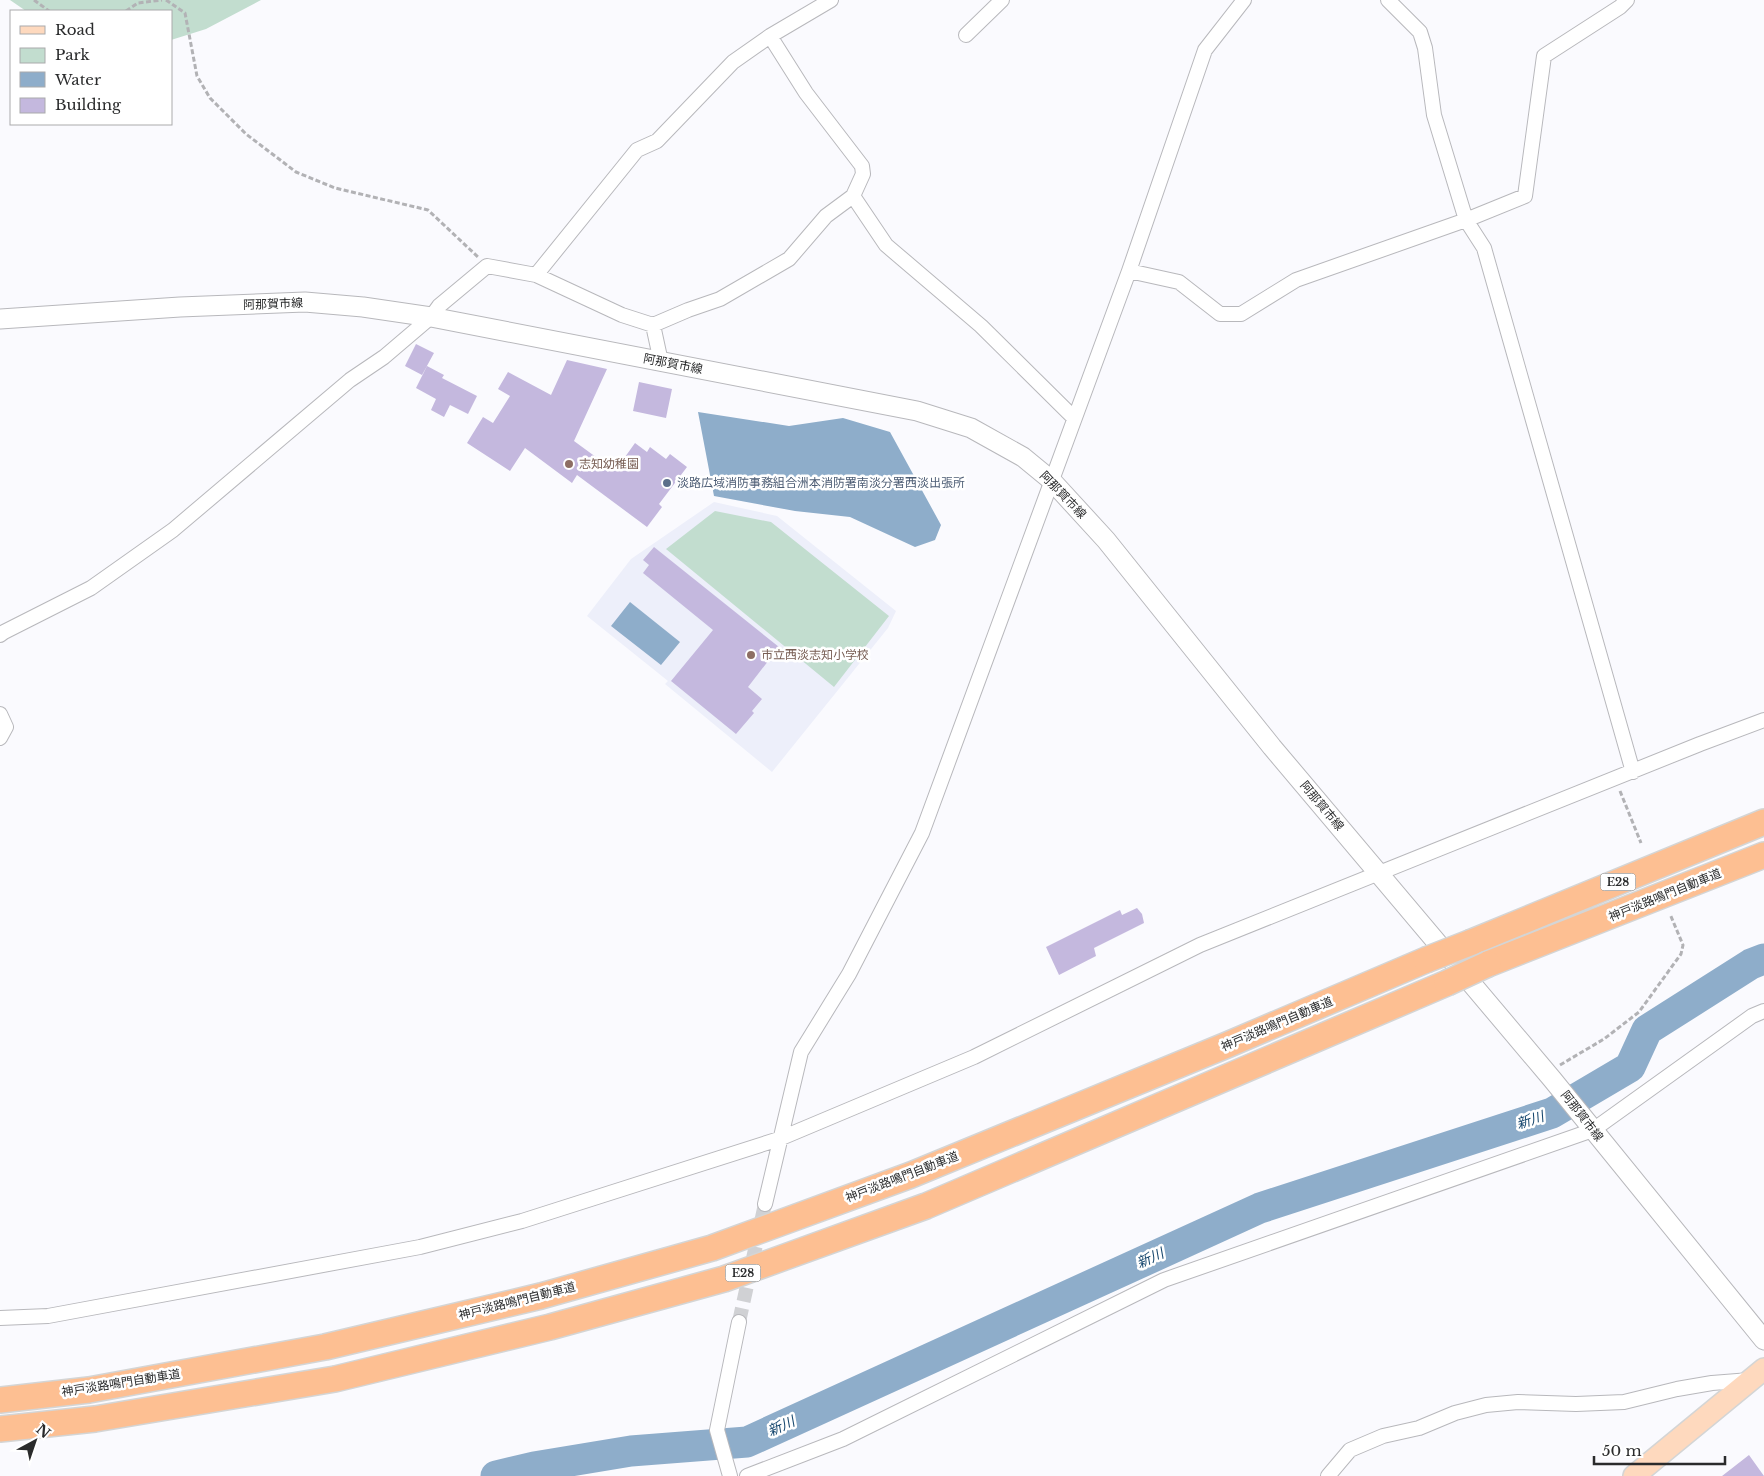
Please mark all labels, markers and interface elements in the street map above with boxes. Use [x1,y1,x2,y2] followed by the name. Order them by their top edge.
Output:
[10,10,172,125] legend
[55,20,95,39] text: Road
[55,45,91,64] text: Park
[54,70,102,89] text: Water
[55,95,122,114] text: Building
[243,295,303,312] street label: 阿那賀市線
[642,350,704,377] street label: 阿那賀市線
[579,456,639,471] place label: 志知幼稚園
[563,458,575,470] marker: 志知幼稚園
[1037,468,1090,521] street label: 阿那賀市線
[677,475,965,490] place label: 淡路広域消防事務組合洲本消防署南淡分署西淡出張所
[661,477,673,489] marker: 淡路広域消防事務組合洲本消防署南淡分署西淡出張所
[761,647,869,662] place label: 市立西淡志知小学校
[745,649,757,661] marker: 市立西淡志知小学校
[1297,778,1347,833] street label: 阿那賀市線
[1606,865,1723,924] street label: 神戸淡路鳴門自動車道
[1600,874,1636,890] road number: E28
[1219,993,1335,1054] street label: 神戸淡路鳴門自動車道
[1558,1087,1607,1144] street label: 阿那賀市線
[1514,1106,1548,1133] water label: 新川
[843,1148,961,1205] street label: 神戸淡路鳴門自動車道
[1134,1243,1168,1272] water label: 新川
[726,1264,760,1282] road number: E28
[457,1279,577,1322] street label: 神戸淡路鳴門自動車道
[60,1366,181,1399] street label: 神戸淡路鳴門自動車道
[765,1411,799,1440] water label: 新川
[10,1416,60,1466] north arrow
[33,1420,54,1442] text: N
[1594,1434,1725,1466] scale bar
[1602,1441,1642,1460] text: 50 m

